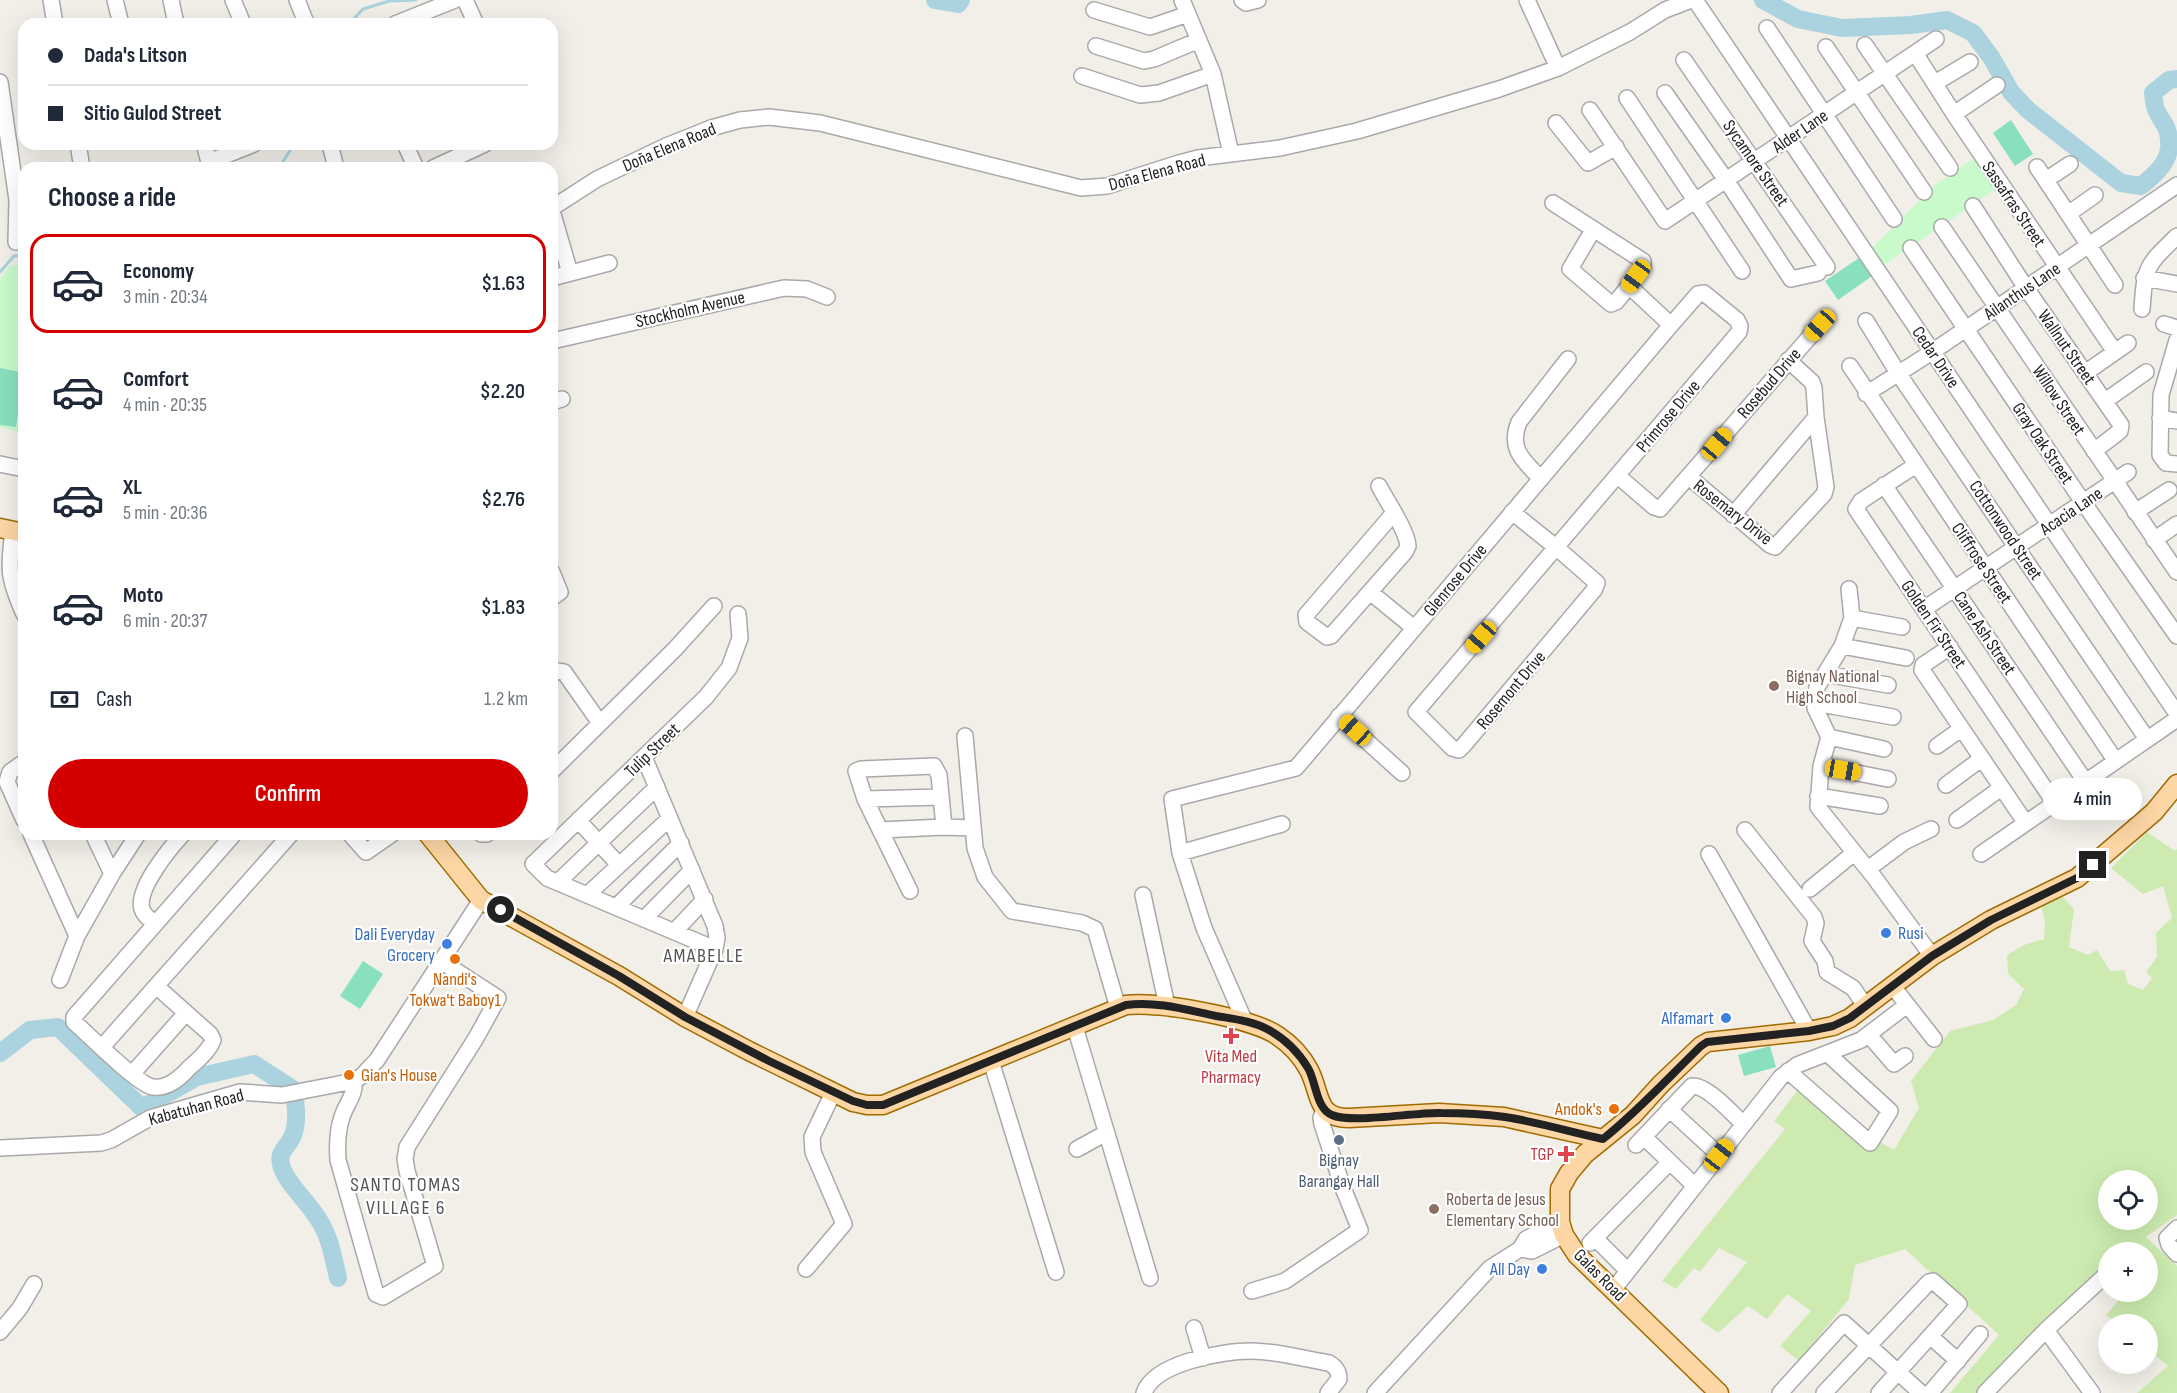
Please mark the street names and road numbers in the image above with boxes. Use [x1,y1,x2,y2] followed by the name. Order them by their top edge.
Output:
[1768,105,1832,158] street label: Alder Lane
[1718,116,1793,211] street label: Sycamore Street
[619,118,719,177] street label: Doña Elena Road
[1106,149,1208,195] street label: Doña Elena Road
[1977,158,2050,251] street label: Sassafras Street
[1979,258,2065,325] street label: Ailanthus Lane
[633,287,747,332] street label: Stockholm Avenue
[2033,306,2100,389] street label: Wallnut Street
[1907,323,1964,392] street label: Cedar Drive
[1733,344,1806,423] street label: Rosebud Drive
[2027,361,2090,440] street label: Willow Street
[1632,376,1705,457] street label: Primrose Drive
[2008,398,2078,488] street label: Gray Oak Street
[1689,475,1776,550] street label: Rosemary Drive
[1965,477,2047,584] street label: Cottonwood Street
[2035,483,2106,540] street label: Acacia Lane
[1947,519,2017,608] street label: Cliffrose Street
[1419,540,1492,621] street label: Glenrose Drive
[1896,576,1971,673] street label: Golden Fir Street
[1949,588,2020,679] street label: Cane Ash Street
[1473,647,1550,734] street label: Rosemont Drive
[620,719,685,782] street label: Tulip Street
[146,1085,246,1130] street label: Kabatuhan Road
[1569,1245,1630,1306] street label: Galas Road

